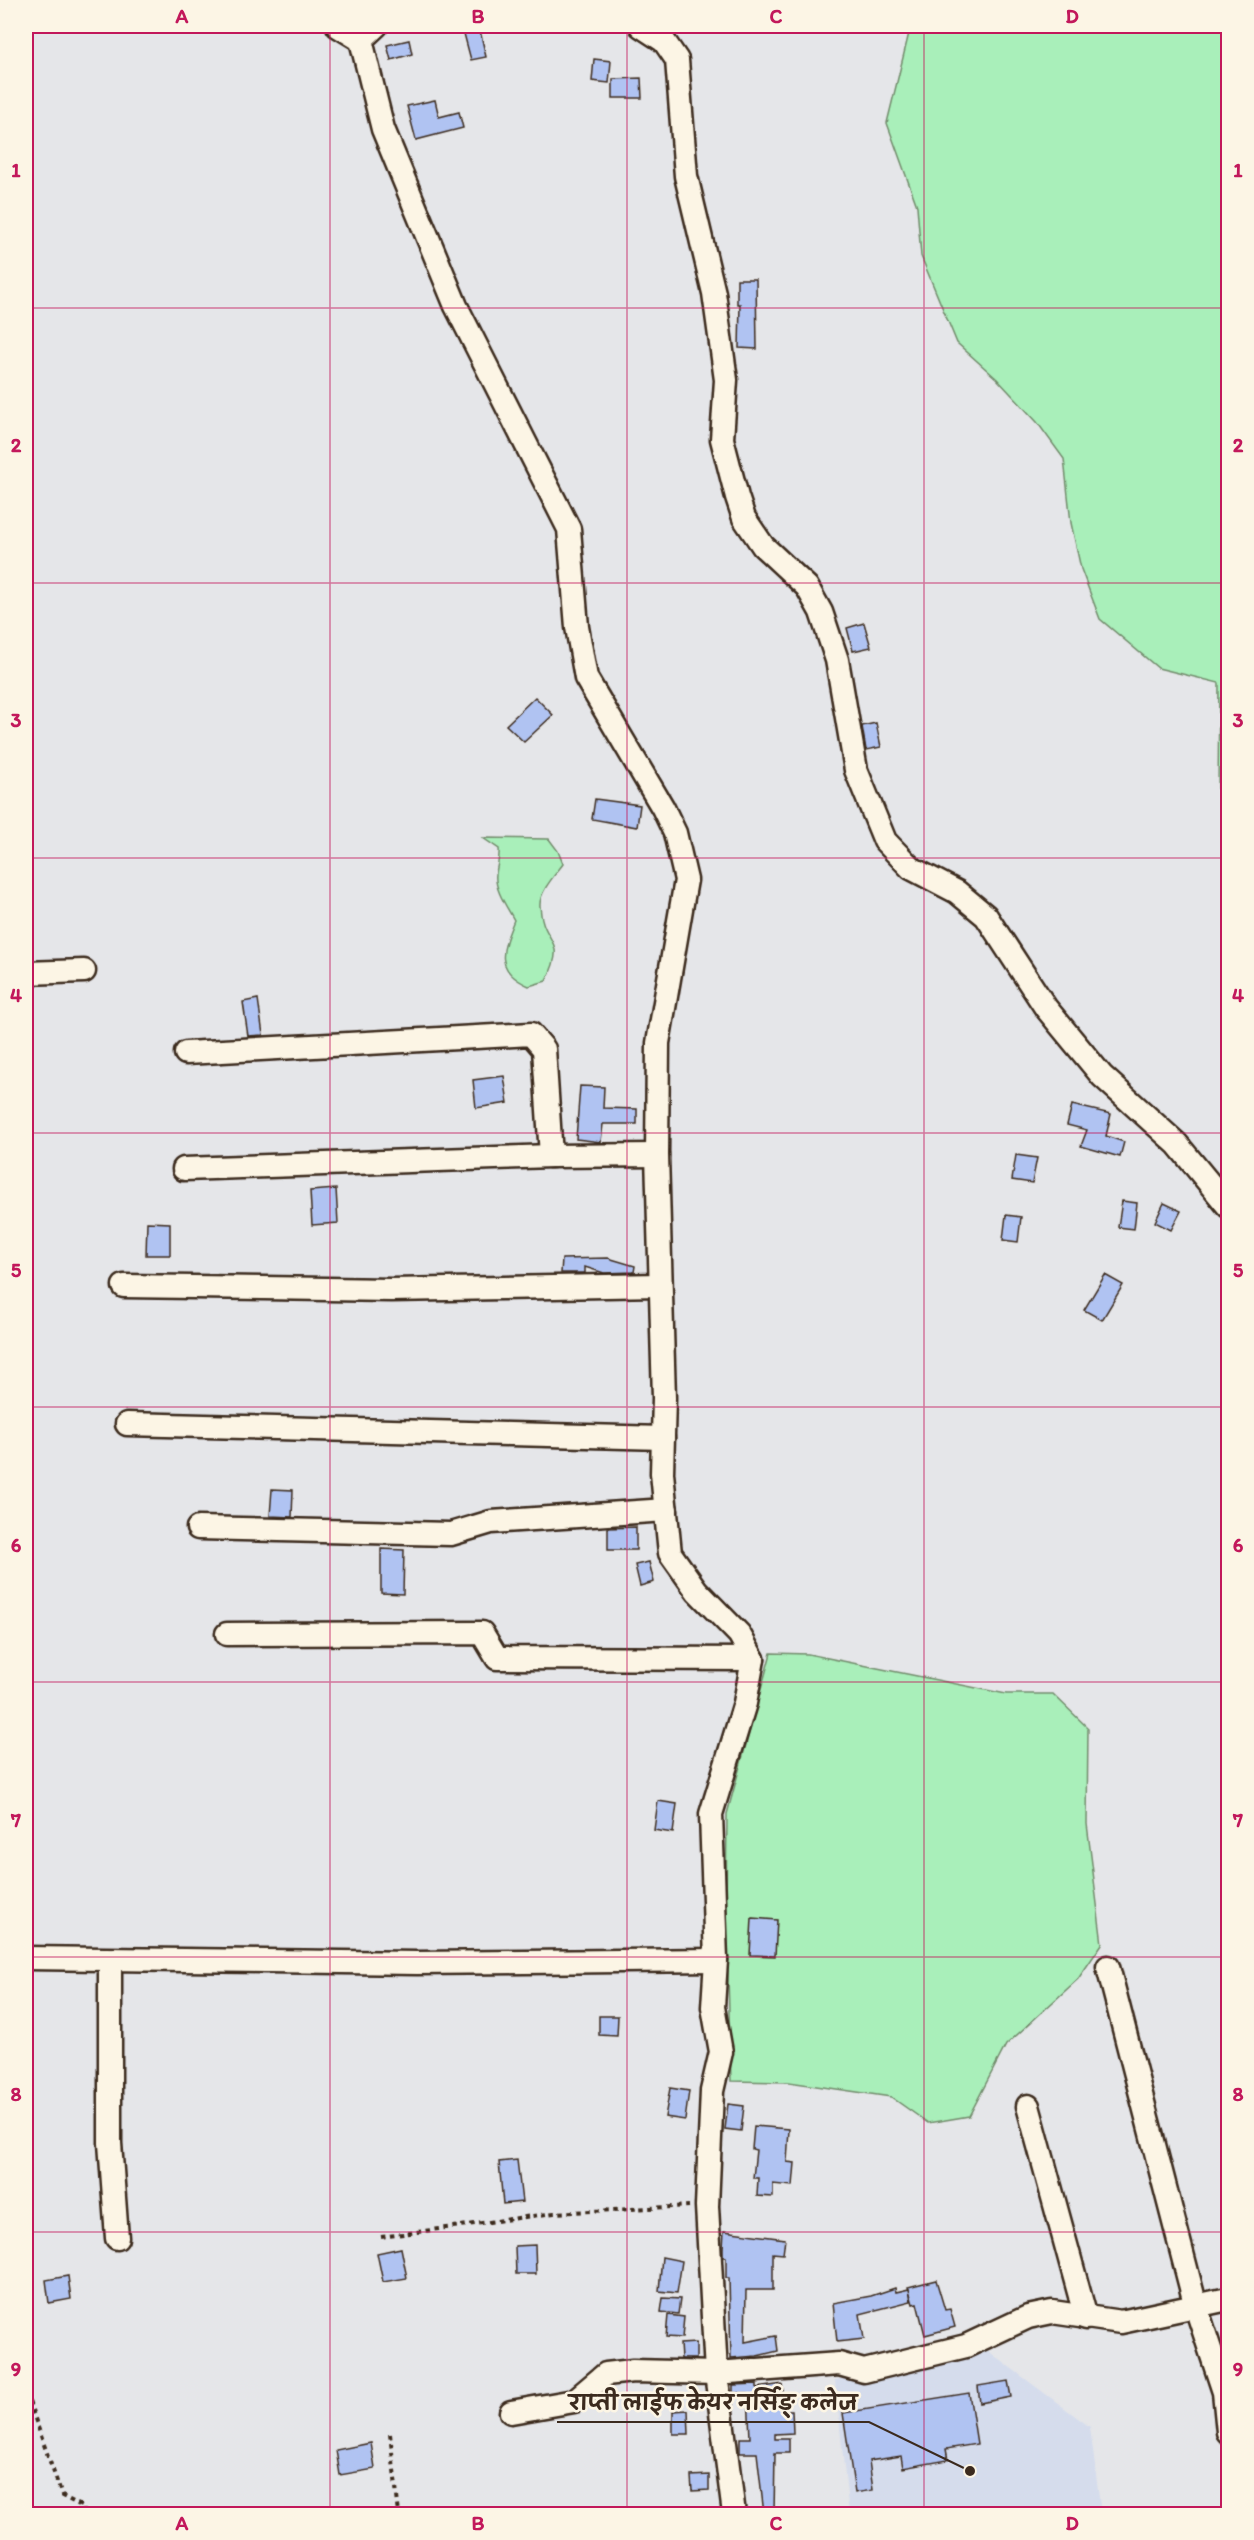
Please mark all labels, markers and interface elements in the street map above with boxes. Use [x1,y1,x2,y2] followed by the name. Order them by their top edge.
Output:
[175,4,189,28] text: A
[472,4,485,28] text: B
[770,4,783,28] text: C
[1065,4,1079,28] text: D
[11,158,21,182] text: 1
[1233,158,1243,182] text: 1
[11,433,22,457] text: 2
[1233,433,1244,457] text: 2
[11,708,22,732] text: 3
[1233,708,1244,732] text: 3
[10,983,22,1007] text: 4
[1232,983,1244,1007] text: 4
[11,1258,22,1282] text: 5
[1233,1258,1244,1282] text: 5
[11,1533,22,1557] text: 6
[1233,1533,1244,1557] text: 6
[10,1808,21,1832] text: 7
[1232,1808,1243,1832] text: 7
[11,2082,22,2106] text: 8
[1233,2082,1244,2106] text: 8
[11,2357,21,2381] text: 9
[1233,2357,1243,2381] text: 9
[557,2383,869,2422] callout: राप्ती लाईफ केयर नर्सिङ् कलेज
[567,2385,859,2419] text: राप्ती लाईफ केयर नर्सिङ् कलेज
[175,2511,189,2535] text: A
[472,2511,485,2535] text: B
[770,2511,783,2535] text: C
[1065,2511,1079,2535] text: D

